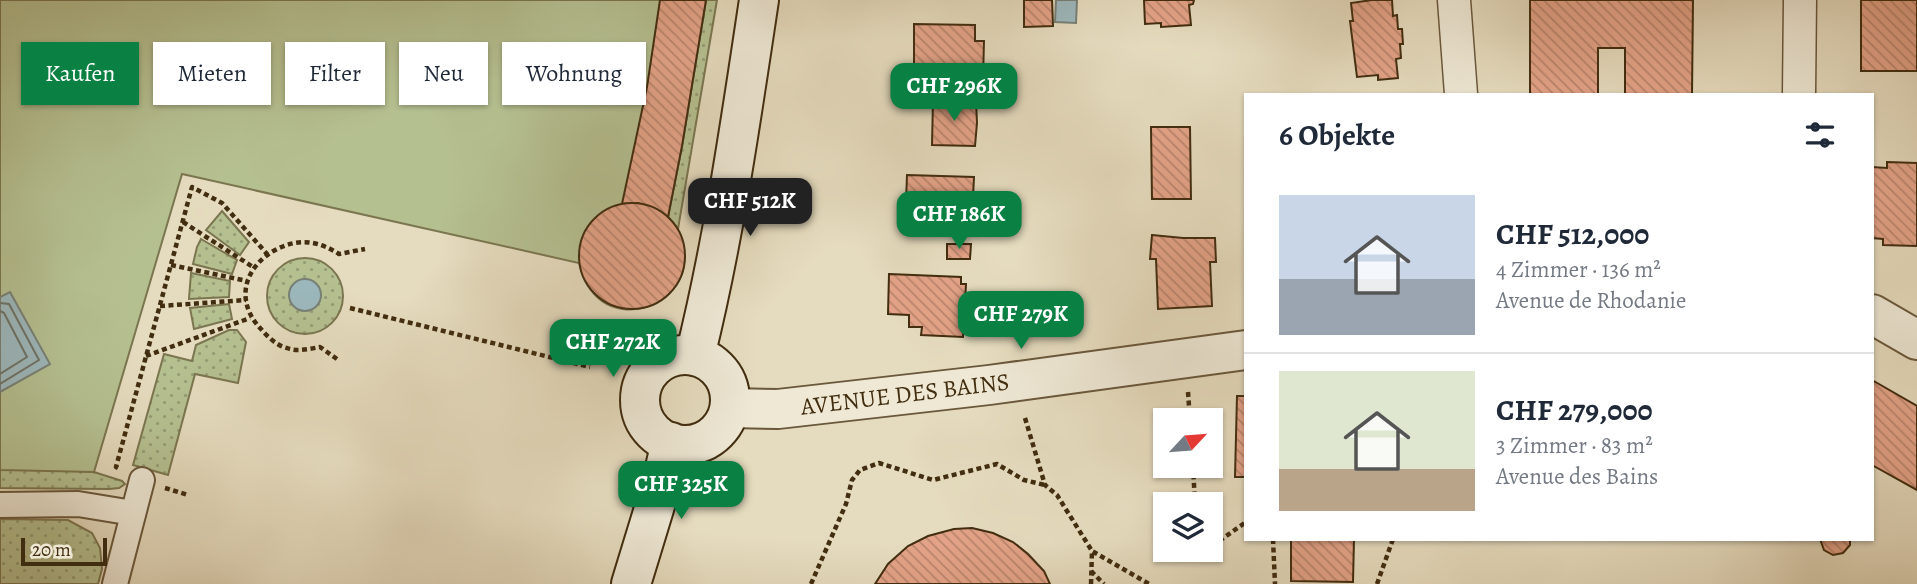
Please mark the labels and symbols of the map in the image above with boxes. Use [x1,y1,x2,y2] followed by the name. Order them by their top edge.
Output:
[882,64,1026,123] pin: CHF 296K
[678,178,822,238] pin: CHF 512K
[887,191,1031,251] pin: CHF 186K
[949,292,1093,351] pin: CHF 279K
[541,320,685,379] pin: CHF 272K
[798,365,1011,423] street label: AVENUE DES BAINS
[1153,408,1223,478] north arrow
[609,462,753,521] pin: CHF 325K
[21,535,107,567] scale bar

